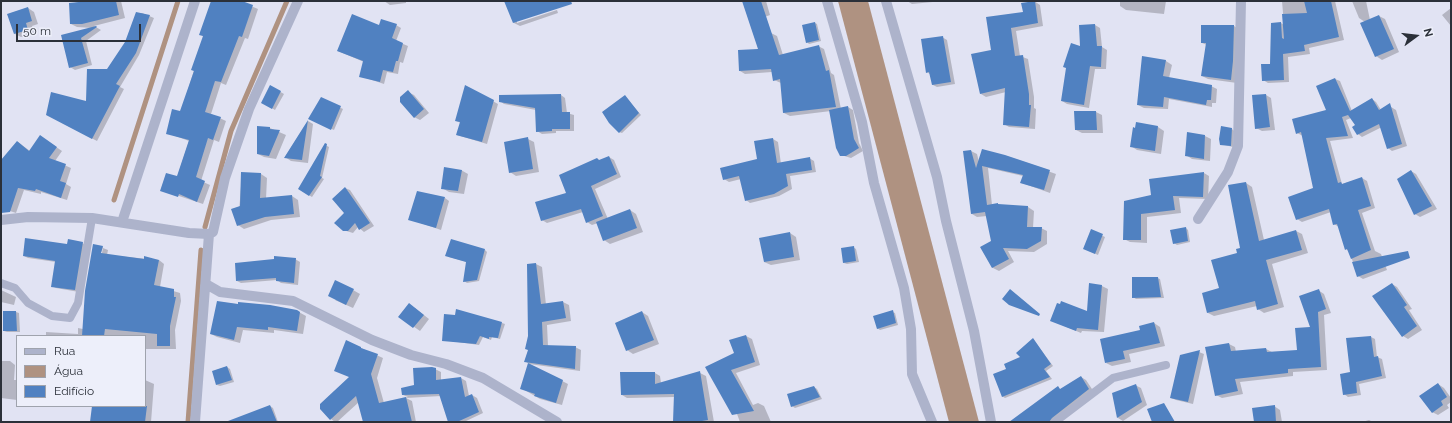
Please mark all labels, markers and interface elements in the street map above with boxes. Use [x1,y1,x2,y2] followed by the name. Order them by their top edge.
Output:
[18,16,143,42] scale bar
[1396,16,1436,56] north arrow
[23,24,51,38] text: 50 m
[1421,27,1435,39] text: N
[16,335,146,407] legend
[54,344,75,358] text: Rua
[54,364,83,378] text: Água
[54,384,94,398] text: Edifício

